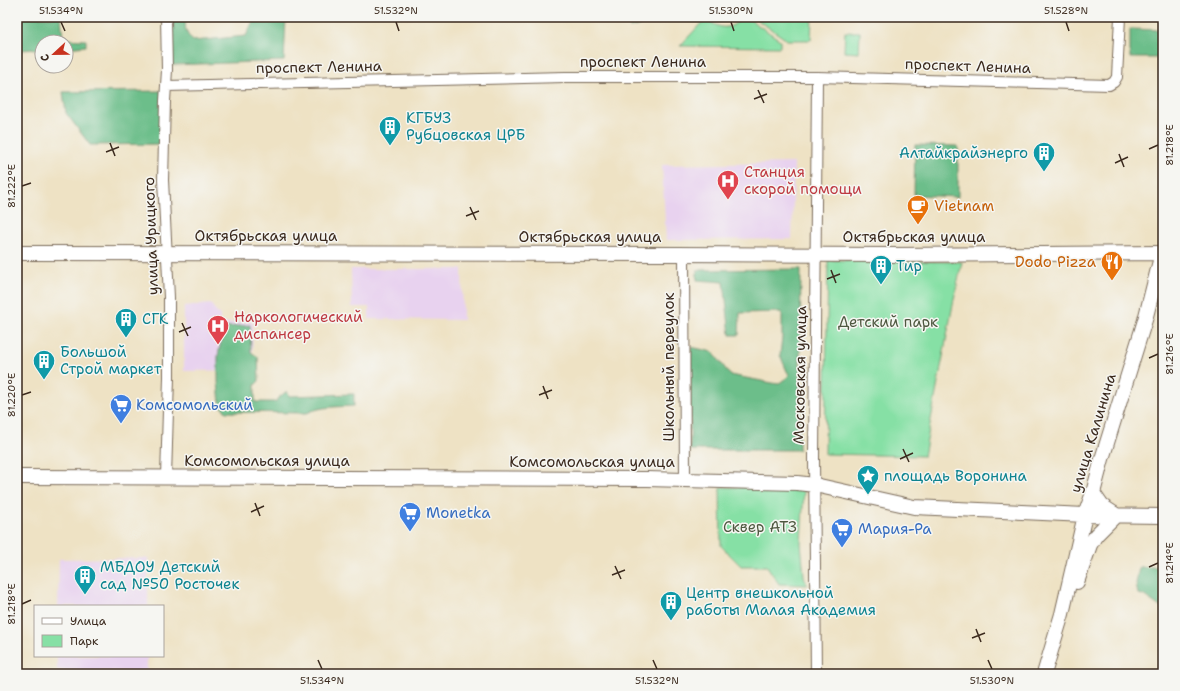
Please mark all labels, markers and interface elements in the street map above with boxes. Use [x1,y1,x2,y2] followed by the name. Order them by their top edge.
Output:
[39,4,83,17] text: 51.534°N
[374,4,418,17] text: 51.532°N
[709,4,753,17] text: 51.530°N
[1044,4,1088,17] text: 51.528°N
[34,34,74,74] north arrow
[37,51,53,64] text: С
[580,52,707,72] street label: проспект Ленина
[905,54,1032,78] street label: проспект Ленина
[256,56,383,78] street label: проспект Ленина
[406,108,525,145] place label: КГБУЗ Рубцовская ЦРБ
[377,114,403,147] building icon: КГБУЗ Рубцовская ЦРБ
[1163,124,1176,166] text: 81.218°E
[1031,140,1057,173] building icon: Алтайкрайэнерго
[899,143,1028,163] place label: Алтайкрайэнерго
[744,162,862,199] place label: Станция скорой помощи
[5,164,18,208] text: 81.222°E
[715,168,741,201] hospital icon: Станция скорой помощи
[139,176,163,296] street label: улица Урицкого
[905,193,931,226] cafe icon: Vietnam
[934,196,994,216] place label: Vietnam
[195,226,338,246] street label: Октябрьская улица
[519,227,662,247] street label: Октябрьская улица
[843,227,986,247] street label: Октябрьская улица
[1099,249,1125,282] restaurant icon: Dodo Pizza
[1015,252,1097,272] place label: Dodo Pizza
[868,253,894,286] building icon: Тир
[896,256,922,276] place label: Тир
[659,292,679,442] street label: Школьный переулок
[789,305,811,444] street label: Московская улица
[113,306,139,339] building icon: СГК
[234,307,363,344] place label: Наркологический диспансер
[142,309,169,329] place label: СГК
[838,312,938,332] park label: Детский парк
[205,313,231,346] hospital icon: Наркологический диспансер
[1163,333,1176,375] text: 81.216°E
[60,342,162,379] place label: Большой Строй маркет
[31,348,57,381] building icon: Большой Строй маркет
[1065,370,1121,495] street label: улица Калинина
[5,373,18,417] text: 81.220°E
[108,392,134,425] supermarket icon: Комсомольский
[136,395,253,415] place label: Комсомольский
[184,451,350,471] street label: Комсомольская улица
[509,452,675,472] street label: Комсомольская улица
[855,463,881,496] place icon: площадь Воронина
[884,466,1028,486] place label: площадь Воронина
[397,500,423,533] supermarket icon: Monetka
[426,503,491,523] place label: Monetka
[829,516,855,549] supermarket icon: Мария-Ра
[723,517,797,537] park label: Сквер АТЗ
[858,519,932,539] place label: Мария-Ра
[1163,542,1176,584] text: 81.214°E
[100,557,240,594] place label: МБДОУ Детский сад №50 Росточек
[72,563,98,596] building icon: МБДОУ Детский сад №50 Росточек
[5,583,18,625] text: 81.218°E
[686,583,876,620] place label: Центр внешкольной работы Малая Академия
[658,589,684,622] building icon: Центр внешкольной работы Малая Академия
[34,605,164,657] legend
[70,613,107,629] text: Улица
[70,633,99,649] text: Парк
[300,674,344,687] text: 51.534°N
[635,674,679,687] text: 51.532°N
[970,674,1014,687] text: 51.530°N

